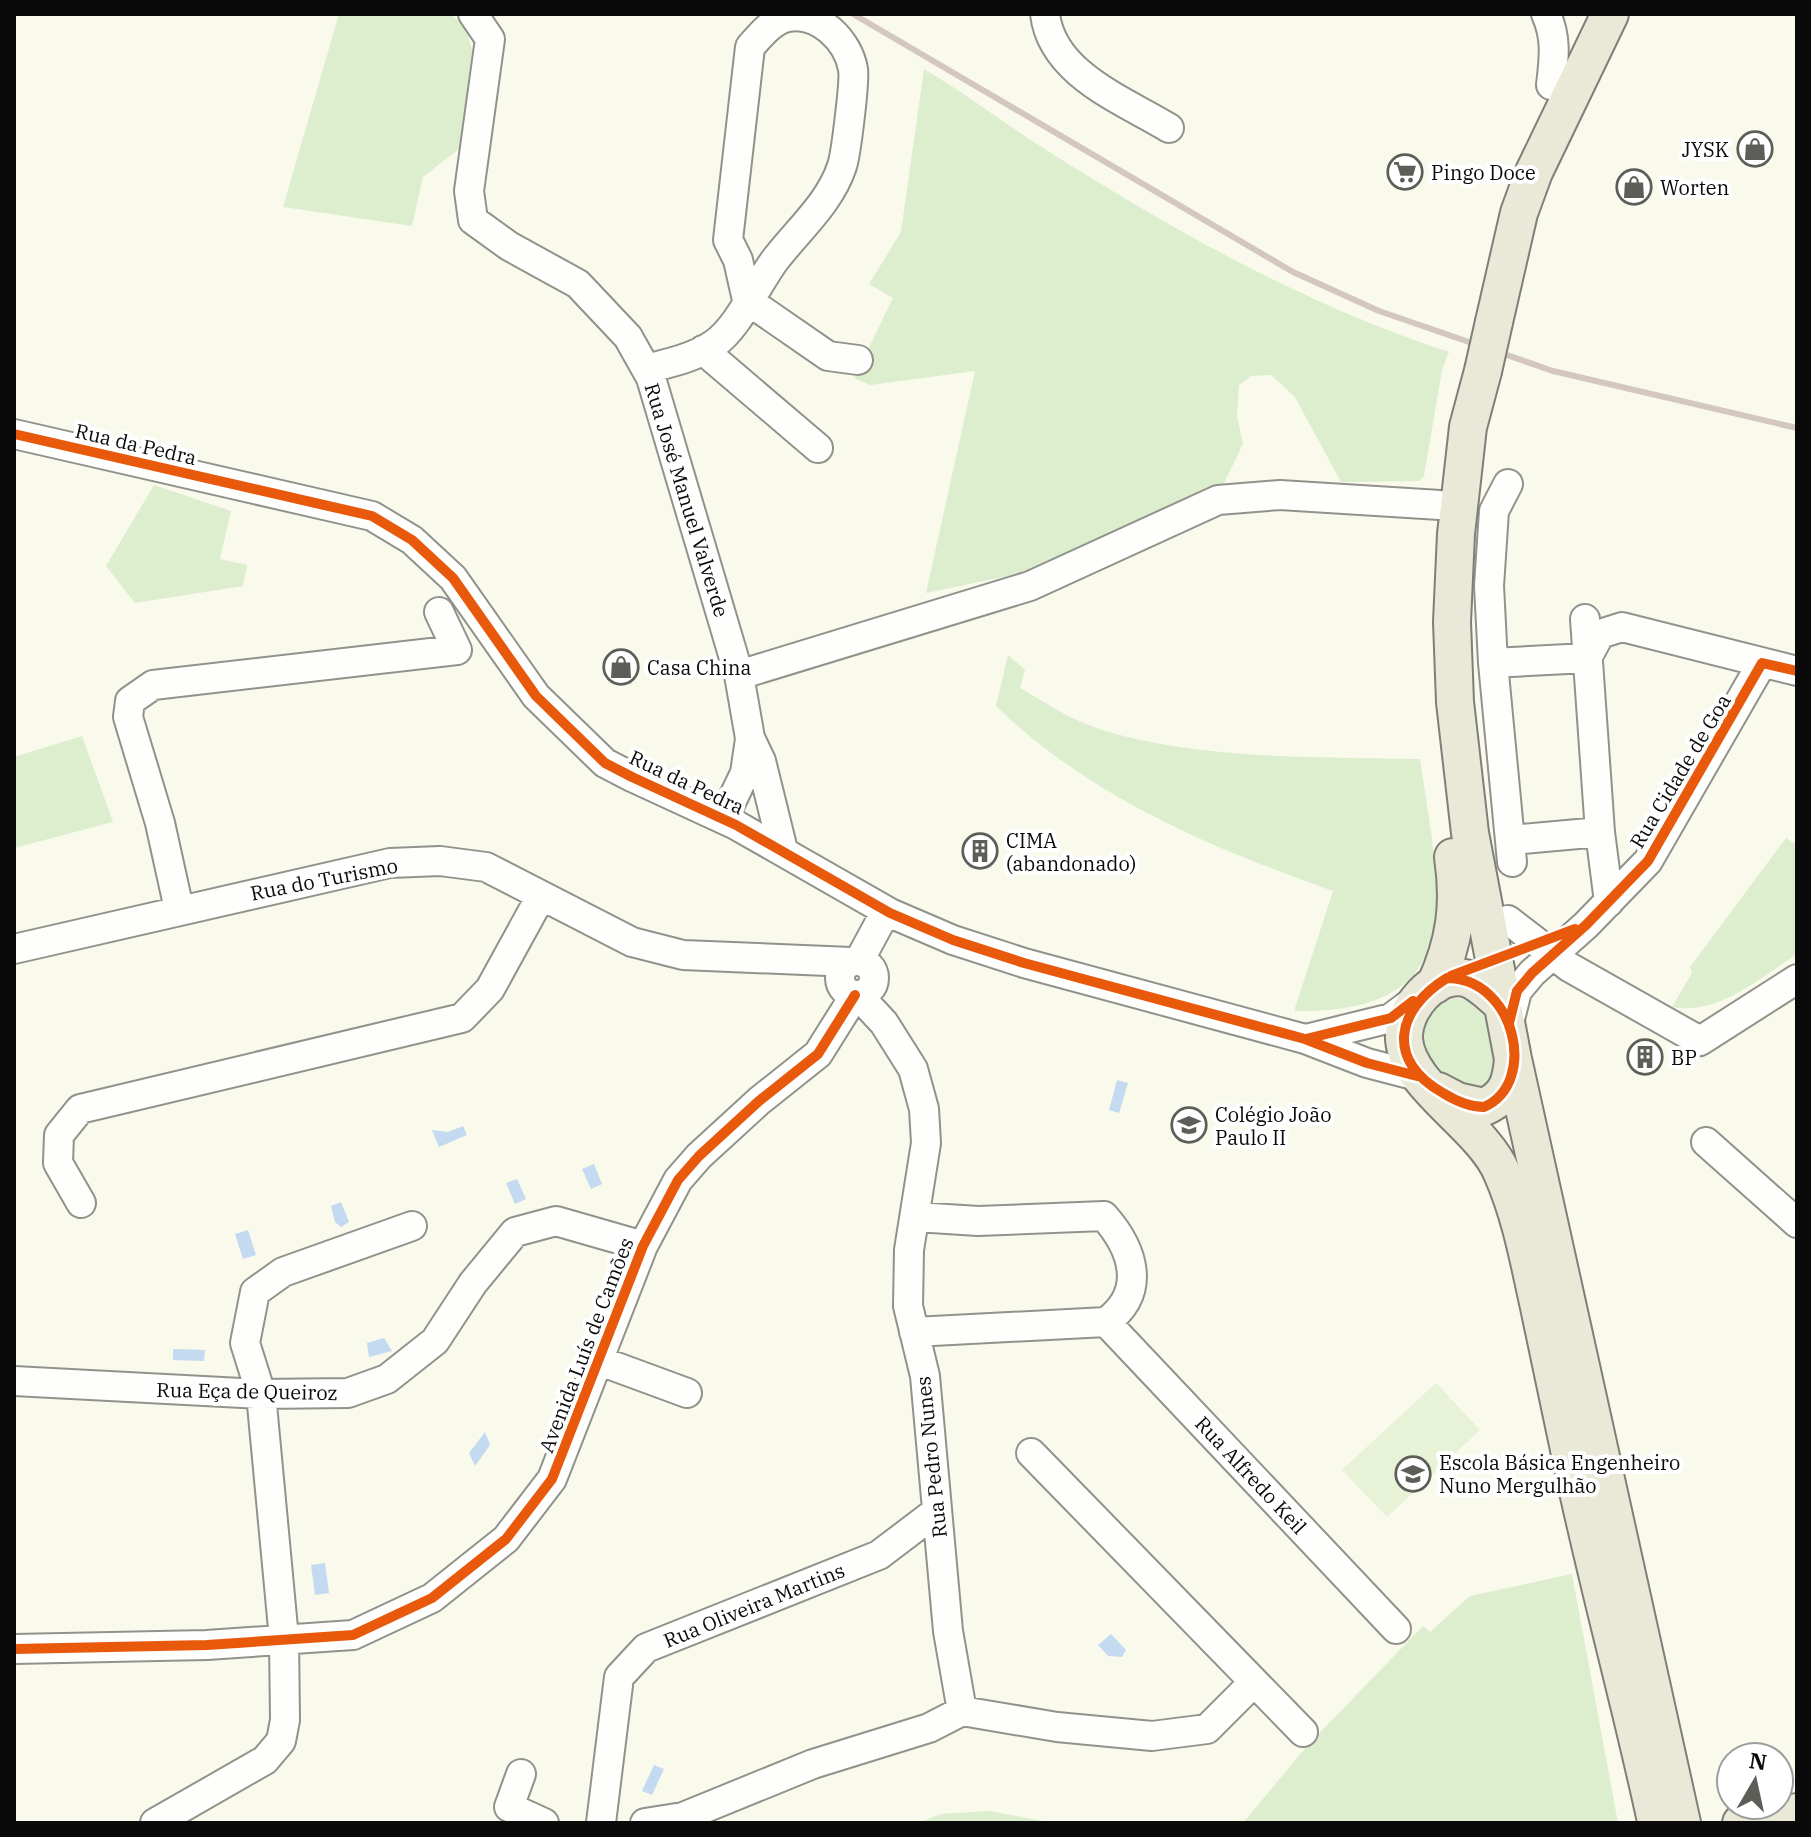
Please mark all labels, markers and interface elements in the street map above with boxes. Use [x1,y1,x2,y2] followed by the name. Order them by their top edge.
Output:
[1736,130,1774,168] shop icon: JYSK
[1682,136,1729,163] place label: JYSK
[1386,153,1424,191] supermarket icon: Pingo Doce
[1431,159,1536,186] place label: Pingo Doce
[1615,168,1653,206] shop icon: Worten
[1660,174,1730,201] place label: Worten
[639,380,735,620] street label: Rua José Manuel Valverde
[73,417,200,471] street label: Rua da Pedra
[602,648,640,686] shop icon: Casa China
[647,654,752,681] place label: Casa China
[1623,689,1737,853] street label: Rua Cidade de Goa
[625,744,749,820] street label: Rua da Pedra
[1006,827,1136,877] place label: CIMA (abandonado)
[961,832,999,870] building icon: CIMA (abandonado)
[248,851,400,907] street label: Rua do Turismo
[1626,1038,1664,1076] building icon: BP
[1671,1044,1697,1071] place label: BP
[1215,1101,1332,1151] place label: Colégio João Paulo II
[1170,1106,1208,1144] school or university icon: Colégio João Paulo II
[533,1234,639,1456] street label: Avenida Luís de Camões
[909,1375,953,1539] street label: Rua Pedro Nunes
[156,1376,338,1406] street label: Rua Eça de Queiroz
[1189,1410,1313,1540] street label: Rua Alfredo Keil
[1439,1449,1680,1499] place label: Escola Básica Engenheiro Nuno Mergulhão
[1394,1455,1432,1493] school or university icon: Escola Básica Engenheiro Nuno Mergulhão
[659,1556,849,1654] street label: Rua Oliveira Martins
[1715,1741,1795,1821] north arrow
[1747,1745,1769,1776] text: N

